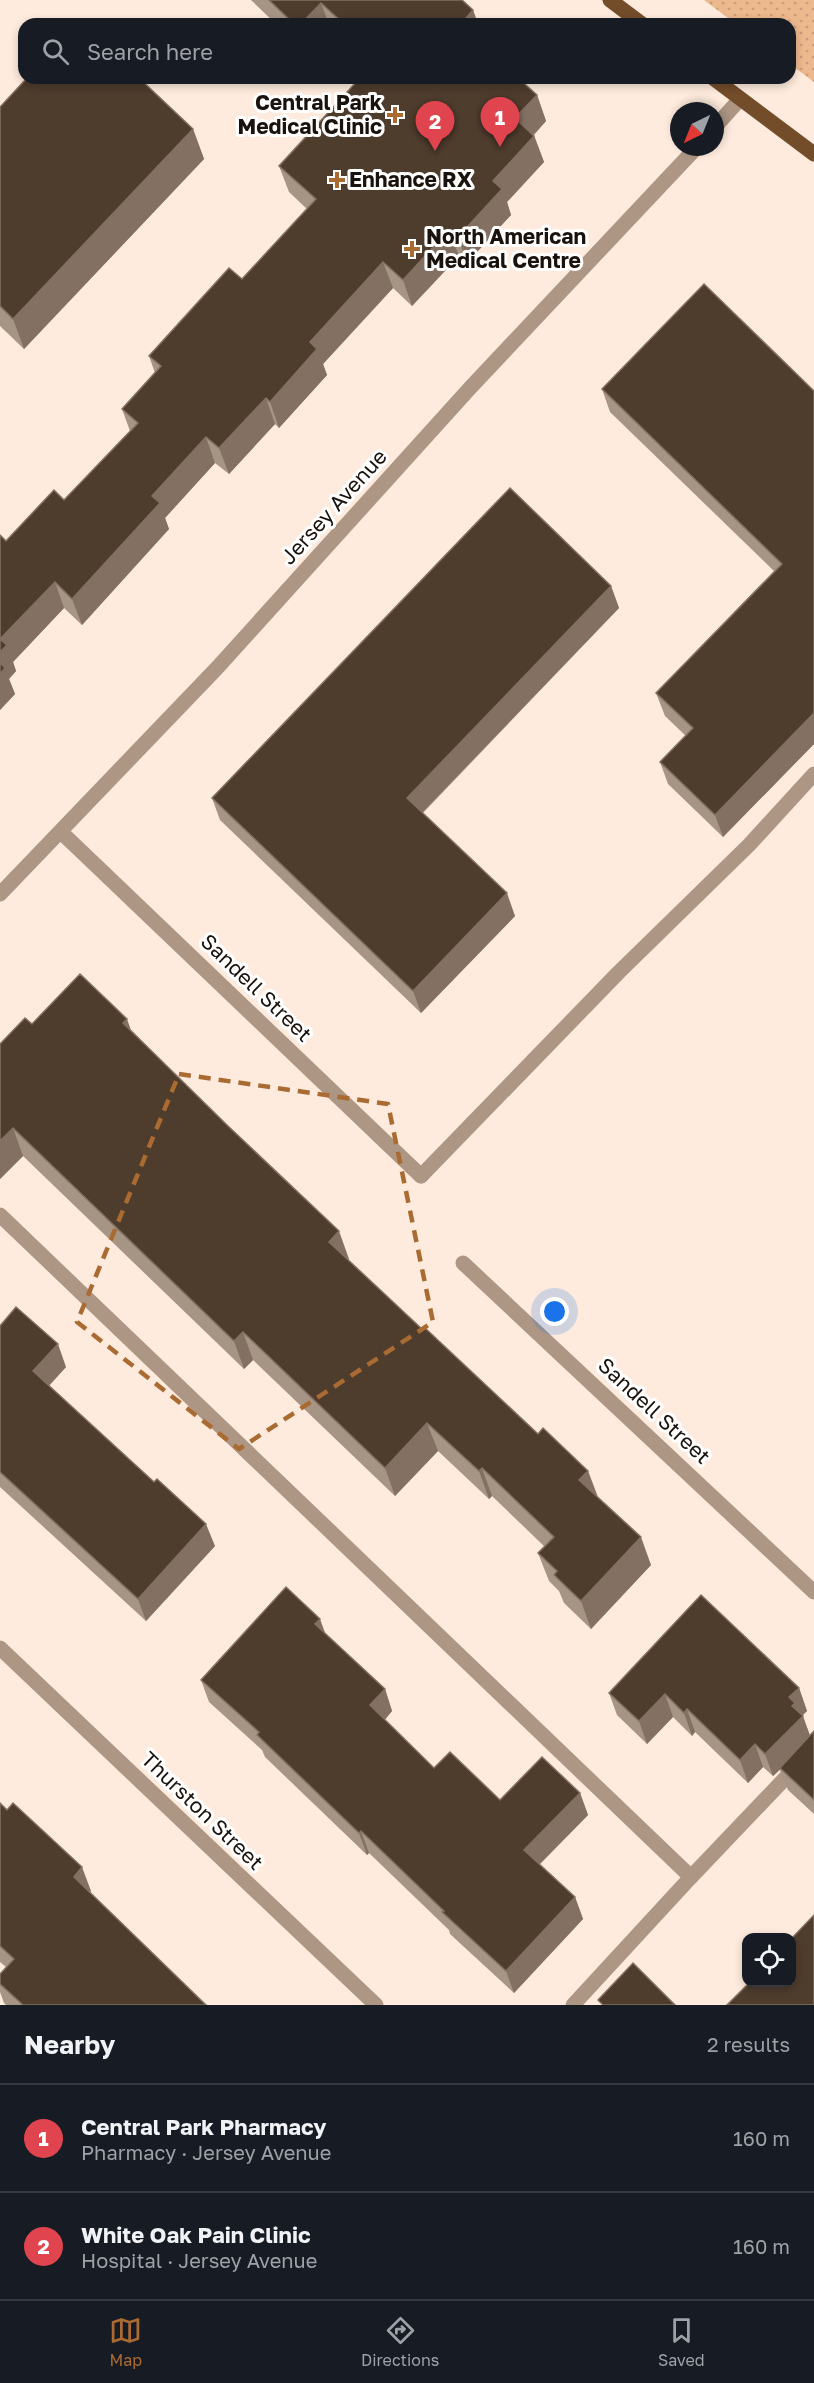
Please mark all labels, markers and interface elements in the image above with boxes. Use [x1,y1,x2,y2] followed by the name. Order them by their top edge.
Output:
[18,18,796,84] search box
[39,35,72,68] icon: search
[87,38,213,65] text: Search here
[237,89,382,139] place label: Central Park Medical Clinic
[480,98,520,147] pin: 1
[416,102,454,151] pin: 2
[670,102,724,156] north arrow
[386,106,404,124] marker: Central Park Medical Clinic
[349,166,472,192] place label: Enhance RX
[330,173,344,187] marker: Enhance RX
[426,223,586,273] place label: North American Medical Centre
[403,240,421,258] marker: North American Medical Centre
[275,443,392,569] street label: Jersey Avenue
[196,928,318,1047] street label: Sandell Street
[540,1297,569,1326] your location
[593,1352,716,1469] street label: Sandell Street
[136,1746,269,1875] street label: Thurston Street
[742,1933,796,1987] map controls
[742,1933,796,1987] button: locate
[24,2029,115,2060] text: Nearby
[707,2032,790,2056] text: 2 results
[81,2113,327,2140] text: Central Park Pharmacy
[38,2126,49,2150] text: 1
[733,2126,790,2150] text: 160 m
[81,2140,331,2164] text: Pharmacy · Jersey Avenue
[81,2221,311,2248] text: White Oak Pain Clinic
[37,2234,50,2258] text: 2
[733,2234,790,2258] text: 160 m
[81,2248,317,2272] text: Hospital · Jersey Avenue
[109,2314,142,2370] tab: Map
[361,2314,439,2370] tab: Directions
[658,2314,705,2370] tab: Saved

